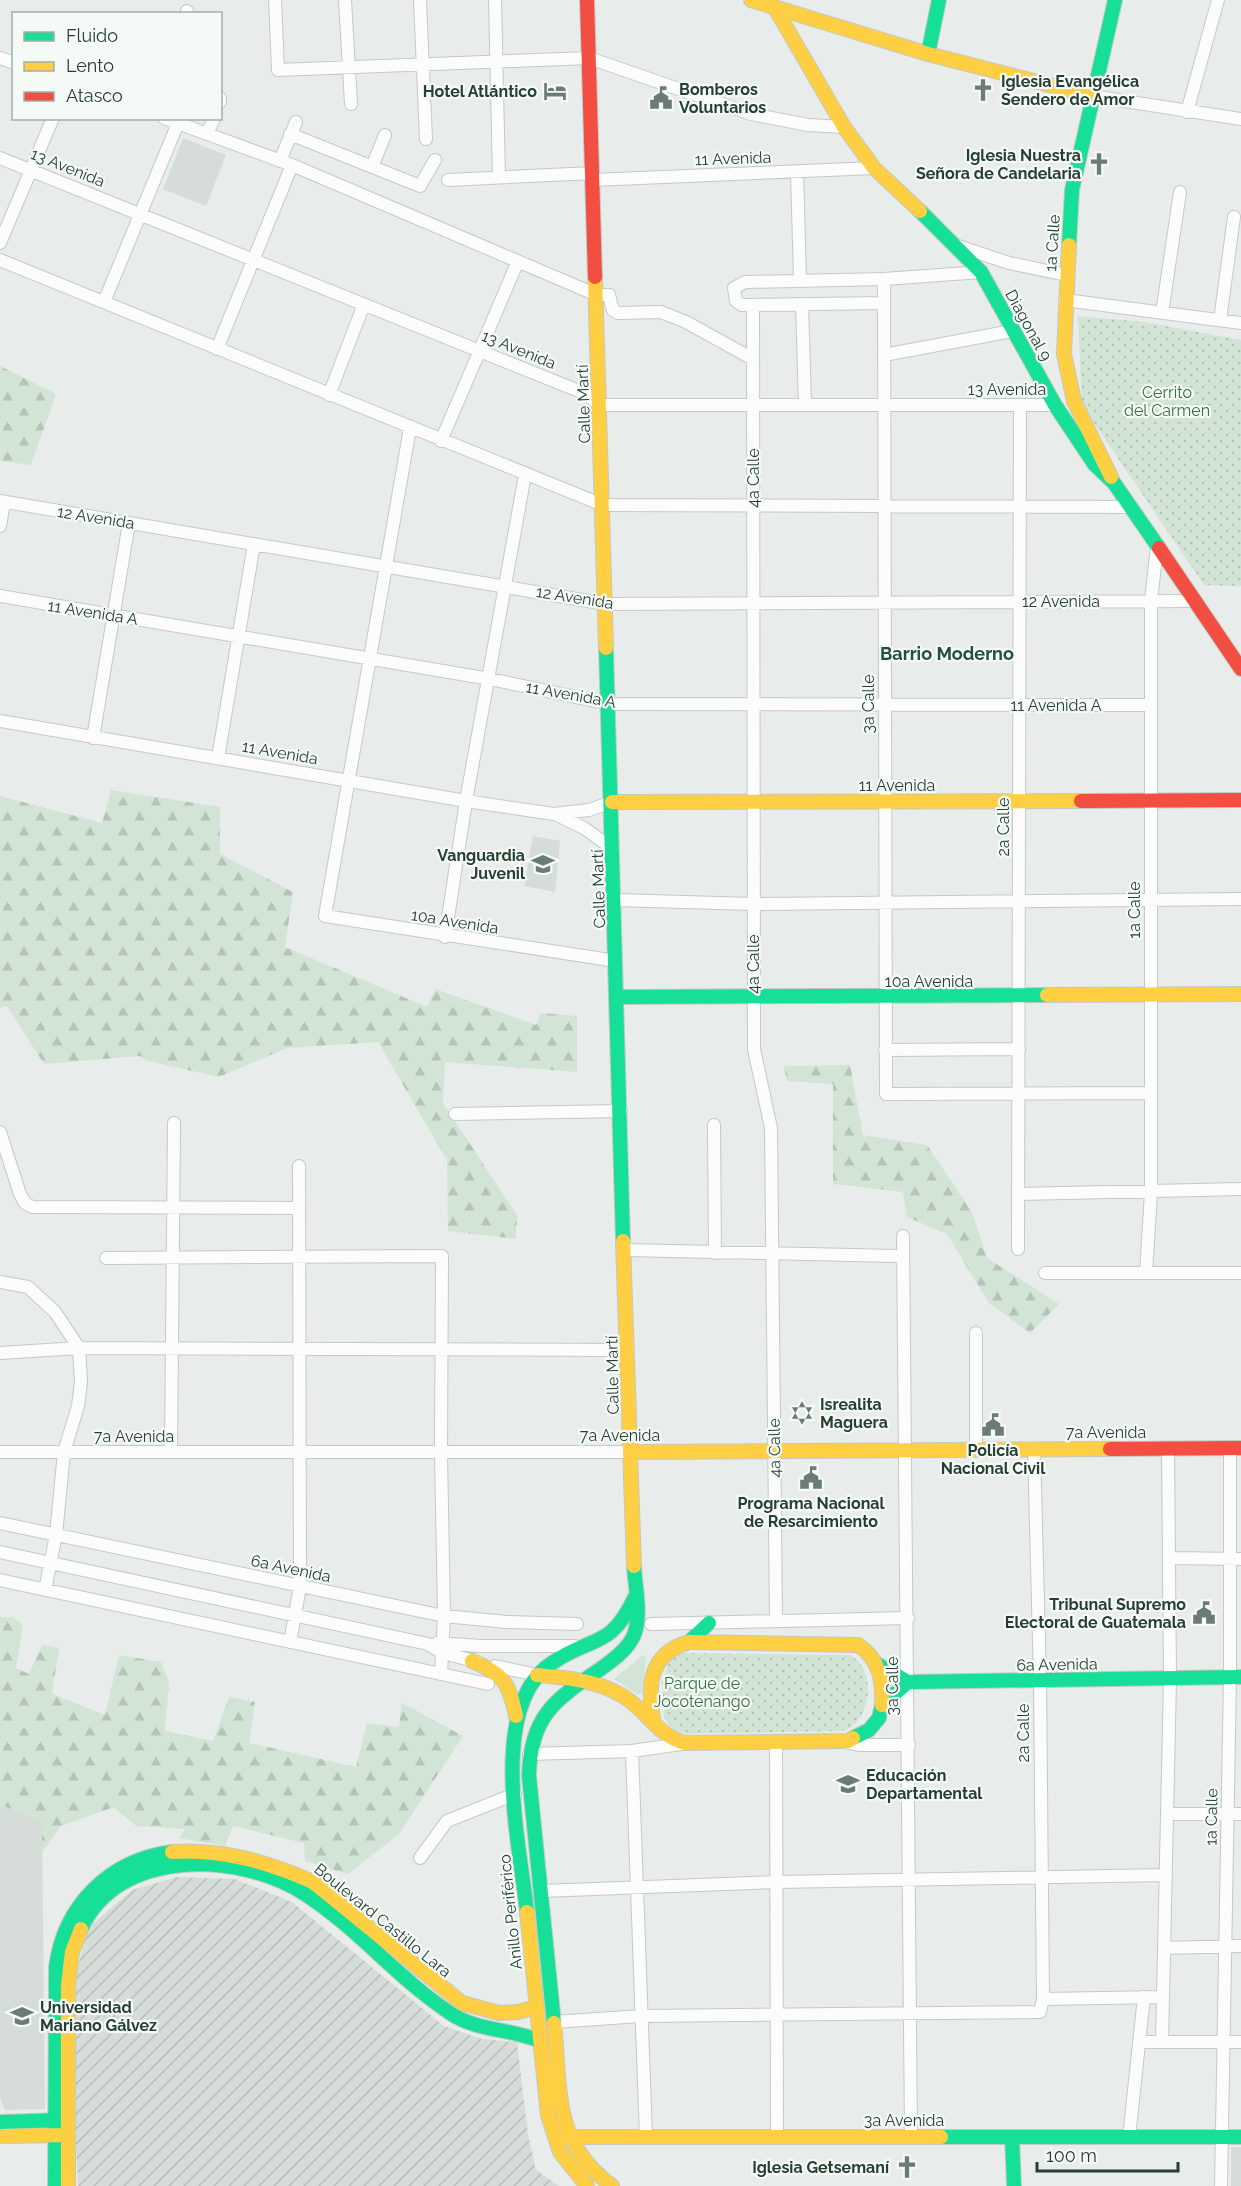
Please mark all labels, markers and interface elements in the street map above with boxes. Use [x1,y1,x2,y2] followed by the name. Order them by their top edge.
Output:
[12,12,222,120] legend
[66,25,118,46] text: Fluido
[66,55,114,76] text: Lento
[1001,72,1139,109] place label: Iglesia Evangélica Sendero de Amor
[970,77,996,103] church icon: Iglesia Evangélica Sendero de Amor
[542,78,568,104] hotel icon: Hotel Atlántico
[679,80,766,117] place label: Bomberos Voluntarios
[423,82,537,101] place label: Hotel Atlántico
[66,85,123,106] text: Atasco
[648,85,674,111] public building icon: Bomberos Voluntarios
[28,144,108,191] street label: 13 Avenida
[916,146,1081,183] place label: Iglesia Nuestra Señora de Candelaria
[694,148,772,169] street label: 11 Avenida
[1086,151,1112,177] church icon: Iglesia Nuestra Señora de Candelaria
[1041,214,1064,272] street label: 1a Calle
[1001,286,1056,364] street label: Diagonal 9
[479,326,559,373] street label: 13 Avenida
[573,364,594,444] street label: Calle Martí
[968,380,1046,399] street label: 13 Avenida
[1124,383,1210,420] park label: Cerrito del Carmen
[744,448,763,508] street label: 4a Calle
[56,502,136,533] street label: 12 Avenida
[535,582,615,613] street label: 12 Avenida
[1022,592,1100,611] street label: 12 Avenida
[46,596,140,629] street label: 11 Avenida A
[880,643,1014,664] district label: Barrio Moderno
[859,674,878,734] street label: 3a Calle
[524,677,618,712] street label: 11 Avenida A
[1010,696,1102,715] street label: 11 Avenida A
[240,736,319,769] street label: 11 Avenida
[859,776,935,795] street label: 11 Avenida
[994,798,1013,856] street label: 2a Calle
[437,846,526,883] place label: Vanguardia Juvenil
[588,849,609,929] street label: Calle Martí
[530,851,556,877] school or university icon: Vanguardia Juvenil
[1125,881,1144,939] street label: 1a Calle
[410,905,500,938] street label: 10a Avenida
[744,934,763,994] street label: 4a Calle
[885,972,973,991] street label: 10a Avenida
[602,1335,623,1415] street label: Calle Martí
[820,1395,888,1432] place label: Isrealita Maguera
[789,1400,815,1426] synagogue icon: Isrealita Maguera
[980,1412,1006,1438] public building icon: Policía Nacional Civil
[764,1418,785,1478] street label: 4a Calle
[1066,1423,1146,1442] street label: 7a Avenida
[580,1426,660,1445] street label: 7a Avenida
[94,1427,174,1446] street label: 7a Avenida
[941,1441,1046,1478] place label: Policía Nacional Civil
[798,1465,824,1491] public building icon: Programa Nacional de Resarcimiento
[737,1494,886,1531] place label: Programa Nacional de Resarcimiento
[249,1551,333,1586] street label: 6a Avenida
[1005,1595,1186,1632] place label: Tribunal Supremo Electoral de Guatemala
[1191,1600,1217,1626] public building icon: Tribunal Supremo Electoral de Guatemala
[1016,1654,1098,1675] street label: 6a Avenida
[883,1656,902,1716] street label: 3a Calle
[654,1674,750,1711] park label: Parque de Jocotenango
[1014,1704,1033,1762] street label: 2a Calle
[866,1766,983,1803] place label: Educación Departamental
[835,1771,861,1797] school or university icon: Educación Departamental
[1202,1788,1221,1846] street label: 1a Calle
[495,1853,526,1971] street label: Anillo Periférico
[310,1859,455,1981] street label: Boulevard Castillo Lara
[40,1998,157,2035] place label: Universidad Mariano Gálvez
[9,2003,35,2029] school or university icon: Universidad Mariano Gálvez
[864,2111,944,2130] street label: 3a Avenida
[1037,2135,1178,2173] scale bar
[1046,2145,1097,2166] text: 100 m
[894,2154,920,2180] church icon: Iglesia Getsemaní
[752,2158,890,2177] place label: Iglesia Getsemaní

